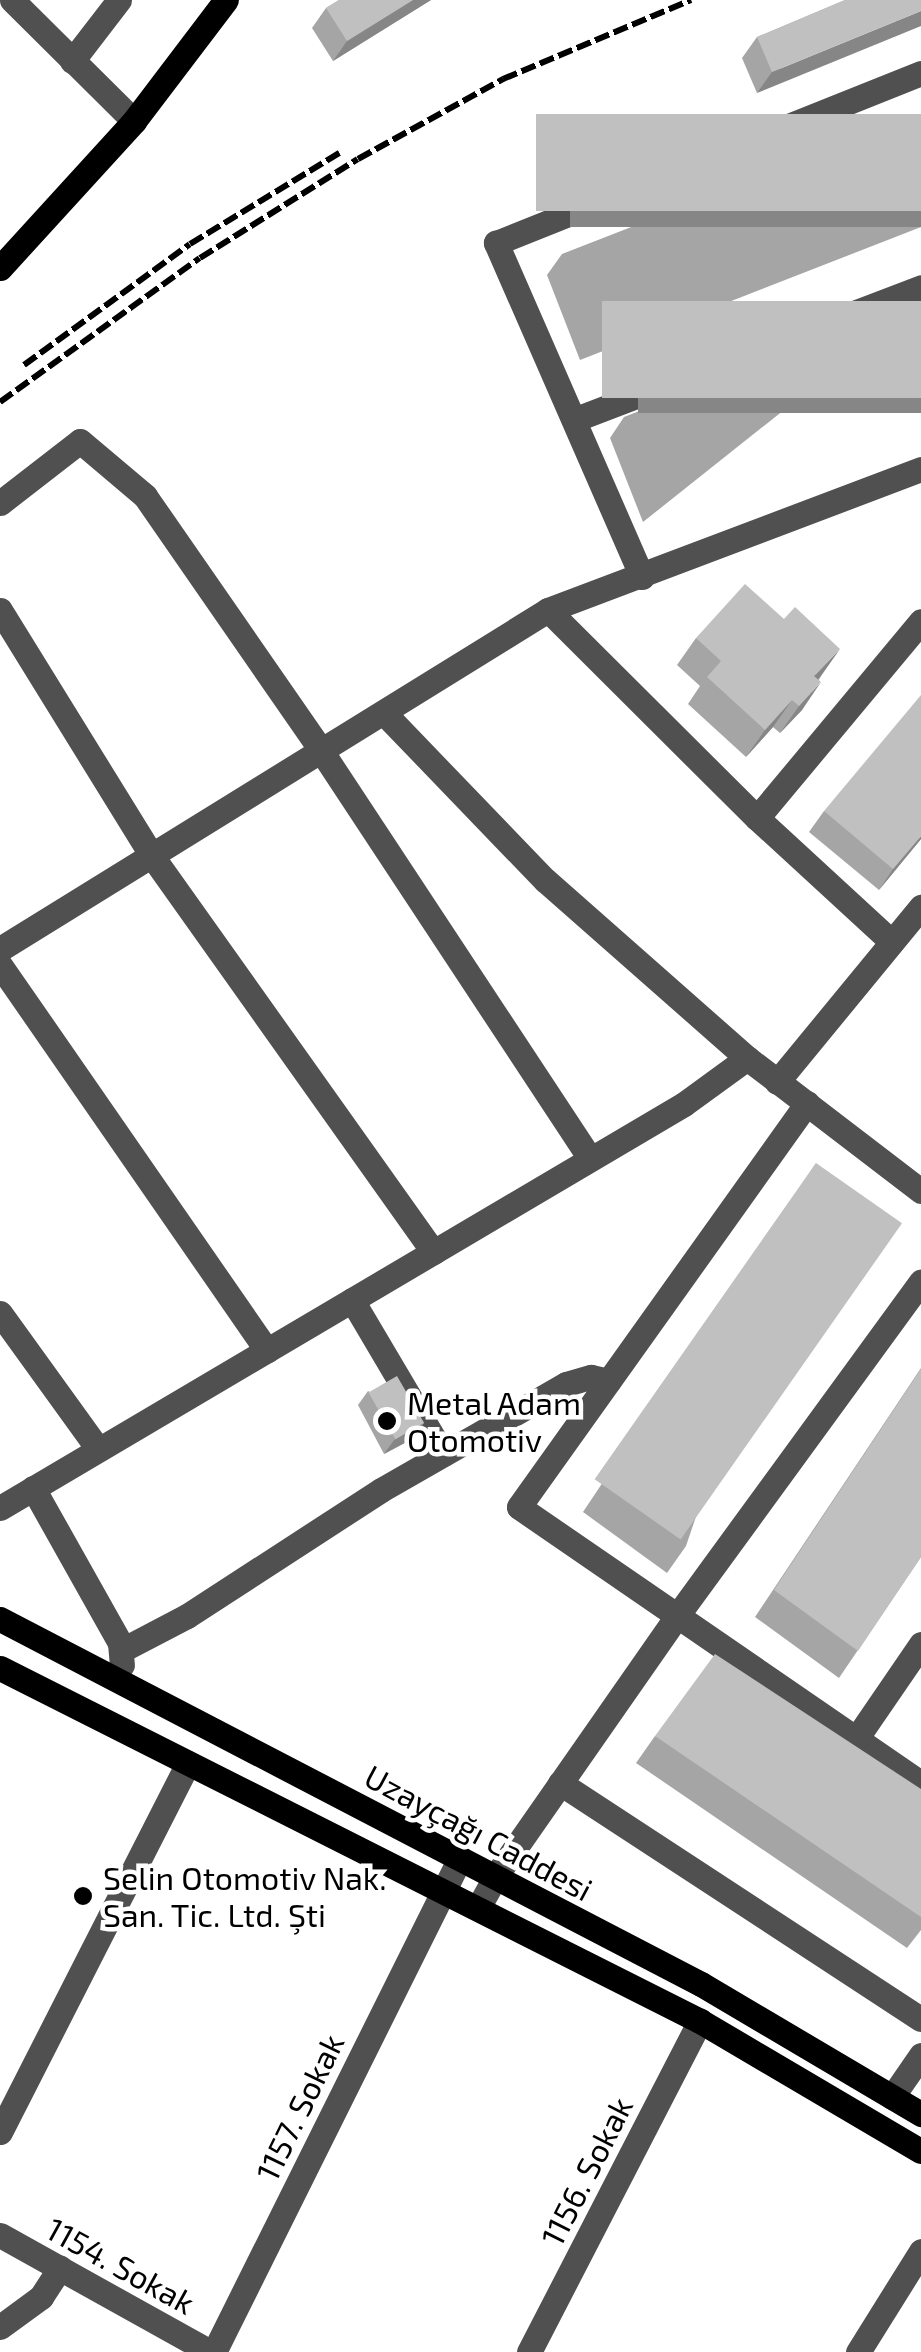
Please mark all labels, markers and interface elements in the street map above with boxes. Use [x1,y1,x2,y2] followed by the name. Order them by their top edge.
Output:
[407,1384,582,1459] place label: Metal Adam Otomotiv
[376,1410,398,1432] marker: Metal Adam Otomotiv
[359,1756,599,1908] street label: Uzayçağı Caddesi
[103,1859,387,1934] place label: Selin Otomotiv Nak. San. Tic. Ltd. Şti
[72,1885,94,1907] marker: Selin Otomotiv Nak. San. Tic. Ltd. Şti
[247,2027,351,2187] street label: 1157. Sokak
[532,2090,640,2252] street label: 1156. Sokak
[40,2209,202,2321] street label: 1154. Sokak

